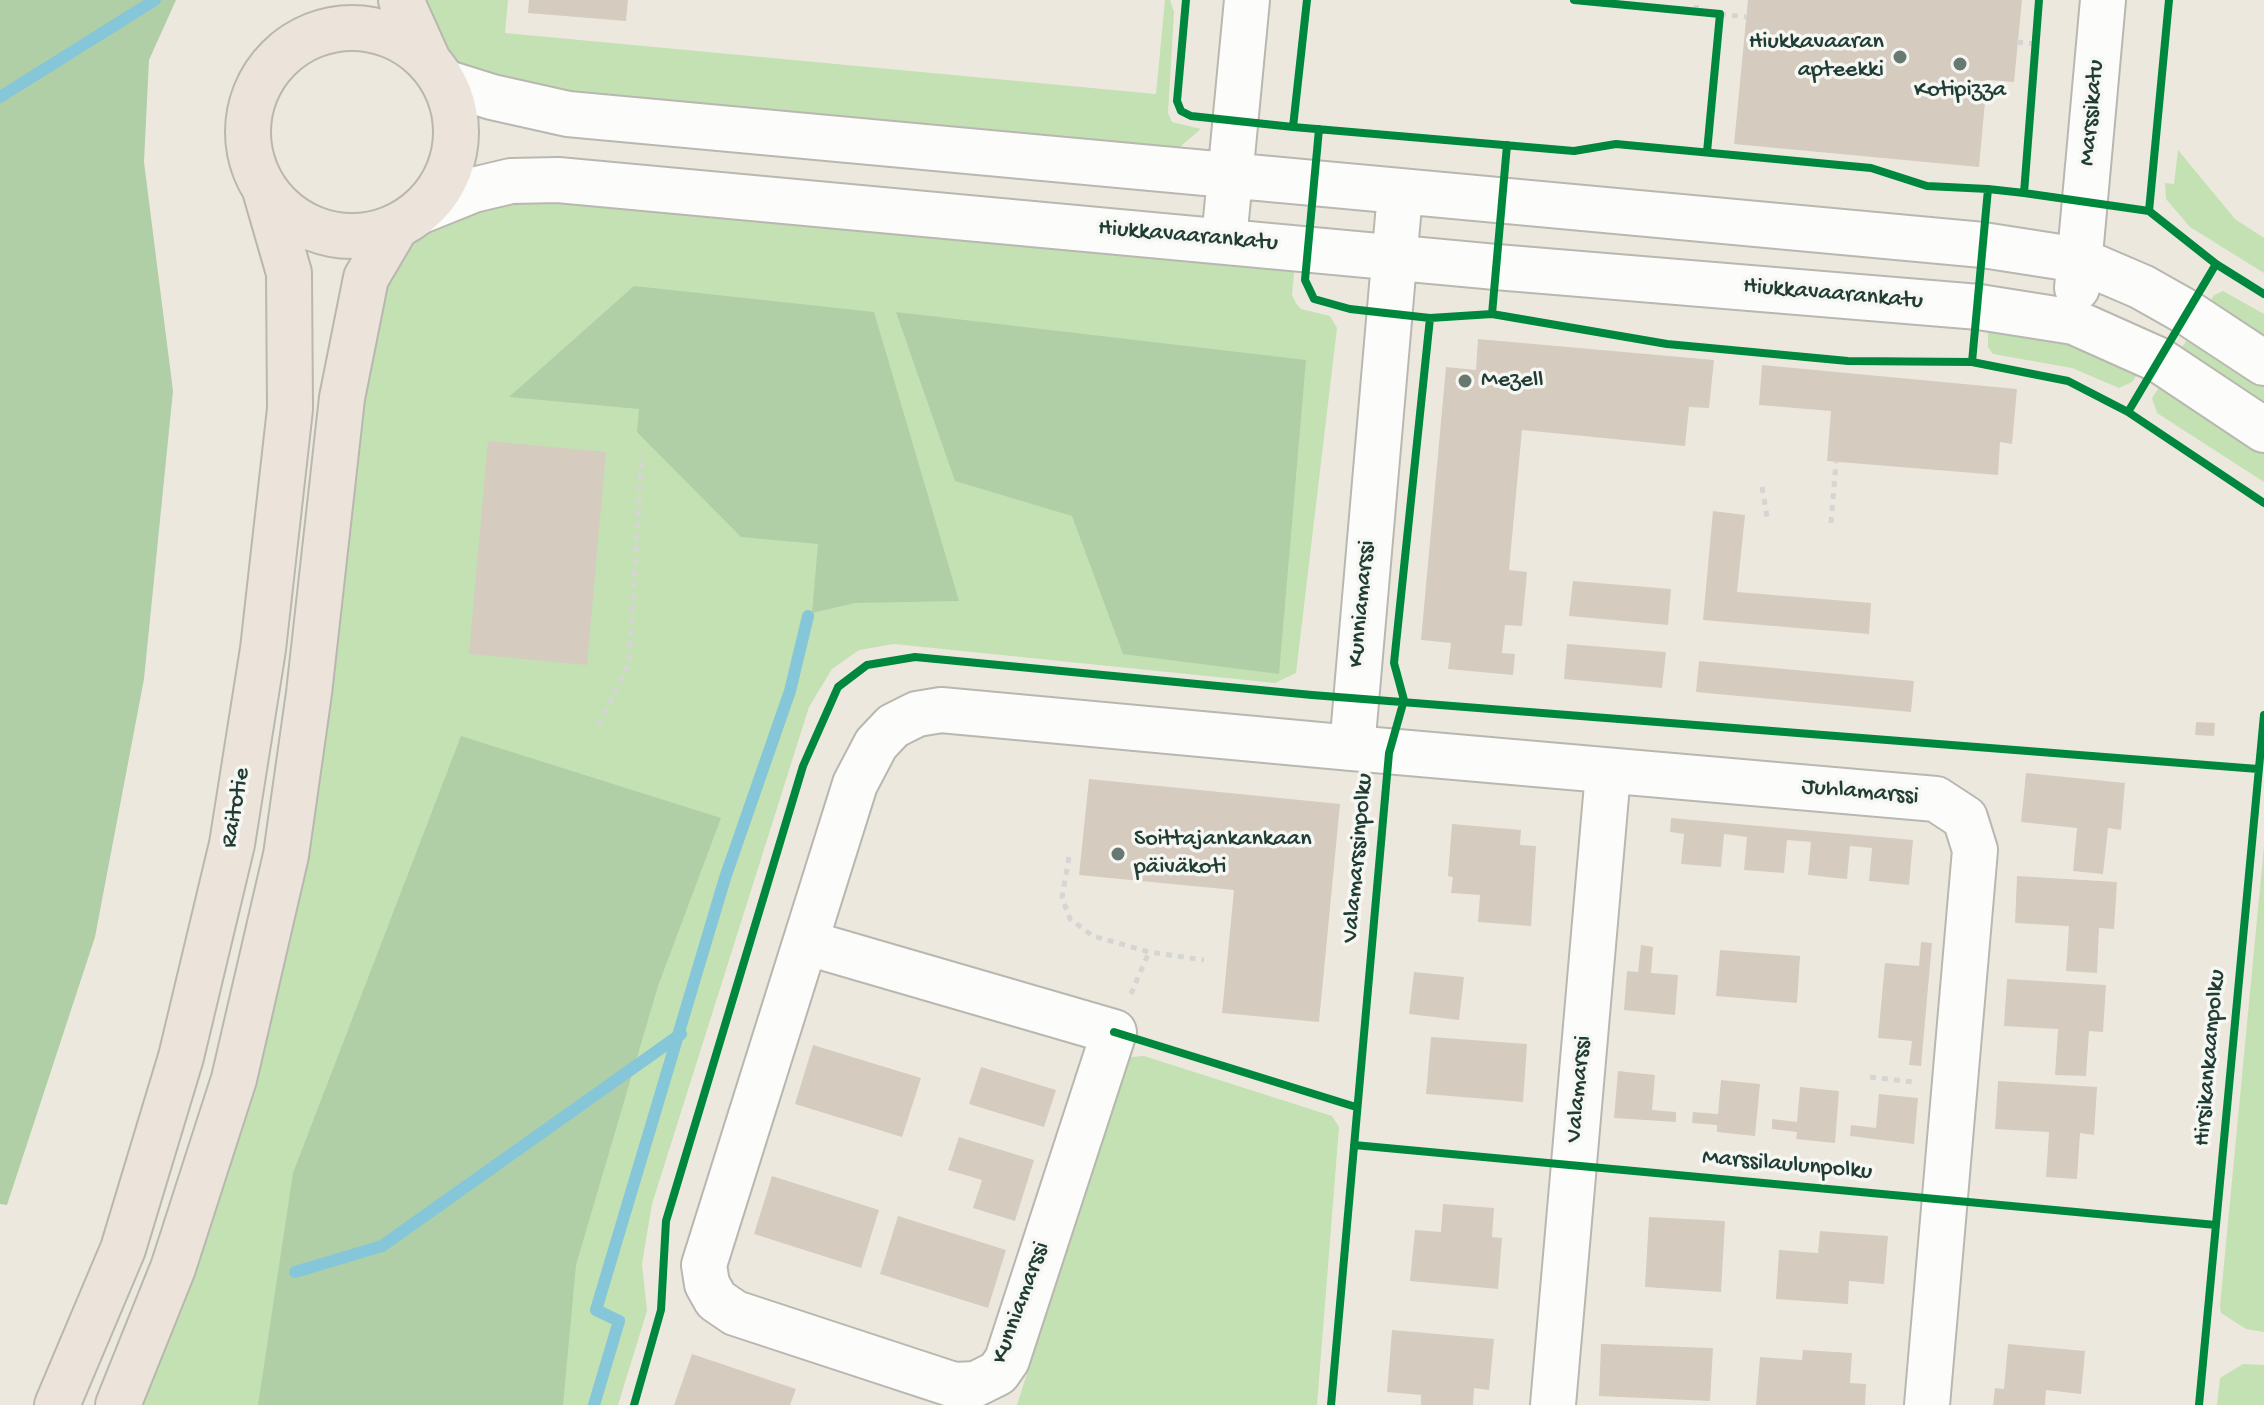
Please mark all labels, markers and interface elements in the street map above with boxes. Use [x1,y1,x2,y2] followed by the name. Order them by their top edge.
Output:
[1749,29,1884,85] place label: Hiukkavaaran apteekki
[1891,48,1909,66] marker: Hiukkavaaran apteekki
[1951,55,1969,73] marker: Kotipizza
[2074,59,2112,167] street label: Marssikatu
[1914,77,2006,105] place label: Kotipizza
[1097,215,1279,259] street label: Hiukkavaarankatu
[1742,273,1924,317] street label: Hiukkavaarankatu
[1481,367,1544,395] place label: Mezell
[1456,372,1474,390] marker: Mezell
[1343,539,1383,669] street label: Kunniamarssi
[216,766,258,850] street label: Raitotie
[1337,772,1381,944] street label: Valamarssinpolku
[1800,774,1920,812] street label: Juhlamarssi
[1134,826,1312,882] place label: Soittajankankaan päiväkoti
[1109,845,1127,863] marker: Soittajankankaan päiväkoti
[2189,969,2233,1147] street label: Hirsikankaanpolku
[1561,1034,1599,1144] street label: Valamarssi
[1701,1144,1873,1188] street label: Marssilaulunpolku
[987,1238,1057,1368] street label: Kunniamarssi

